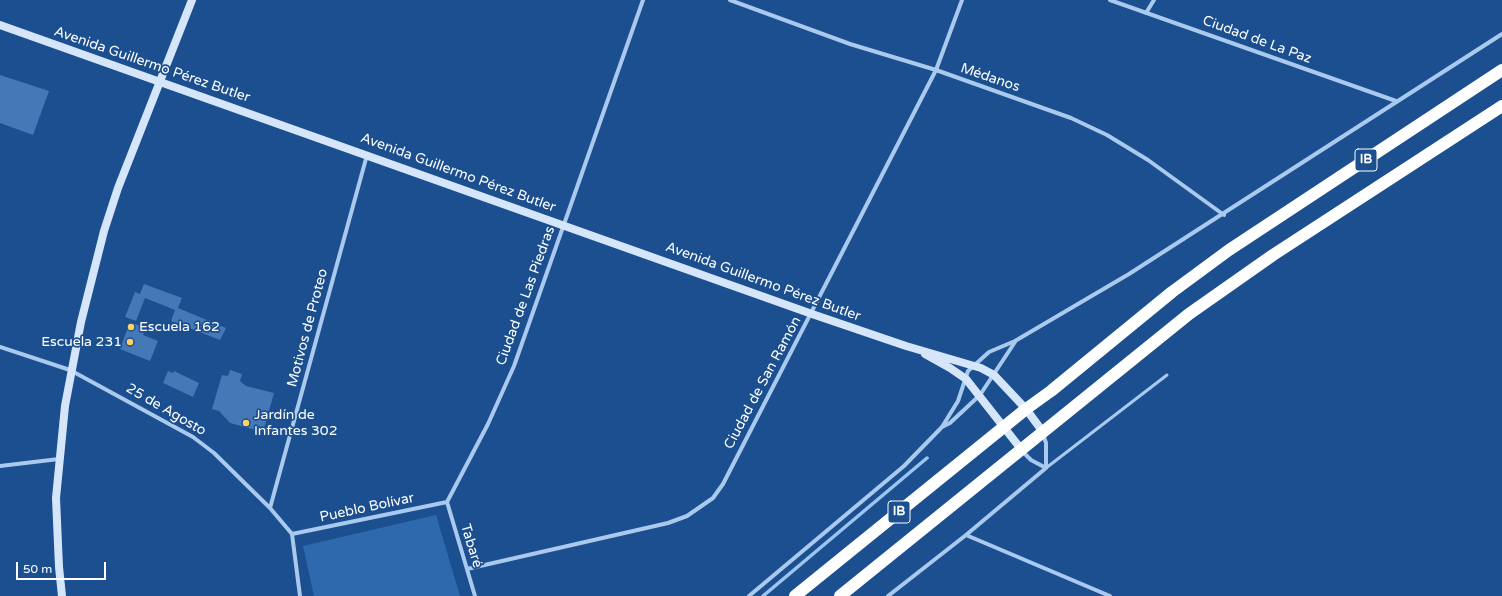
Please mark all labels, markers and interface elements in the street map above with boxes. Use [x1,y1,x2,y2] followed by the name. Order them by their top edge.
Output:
[1200,12,1314,68] street label: Ciudad de La Paz
[52,23,252,107] street label: Avenida Guillermo Pérez Butler
[958,60,1022,96] street label: Médanos
[358,130,558,216] street label: Avenida Guillermo Pérez Butler
[1355,149,1377,171] road number: IB
[493,224,559,368] street label: Ciudad de Las Piedras
[663,239,863,325] street label: Avenida Guillermo Pérez Butler
[284,267,332,389] street label: Motivos de Proteo
[721,314,805,452] street label: Ciudad de San Ramón
[139,319,220,335] place label: Escuela 162
[126,322,136,332] marker: Escuela 162
[41,334,122,350] place label: Escuela 231
[125,337,135,347] marker: Escuela 231
[123,380,209,440] street label: 25 de Agosto
[254,407,337,440] place label: Jardín de Infantes 302
[241,418,251,428] marker: Jardín de Infantes 302
[318,490,416,526] street label: Pueblo Bolívar
[888,501,910,523] road number: IB
[456,522,486,570] street label: Tabaré
[18,554,108,580] scale bar
[23,562,52,576] text: 50 m

